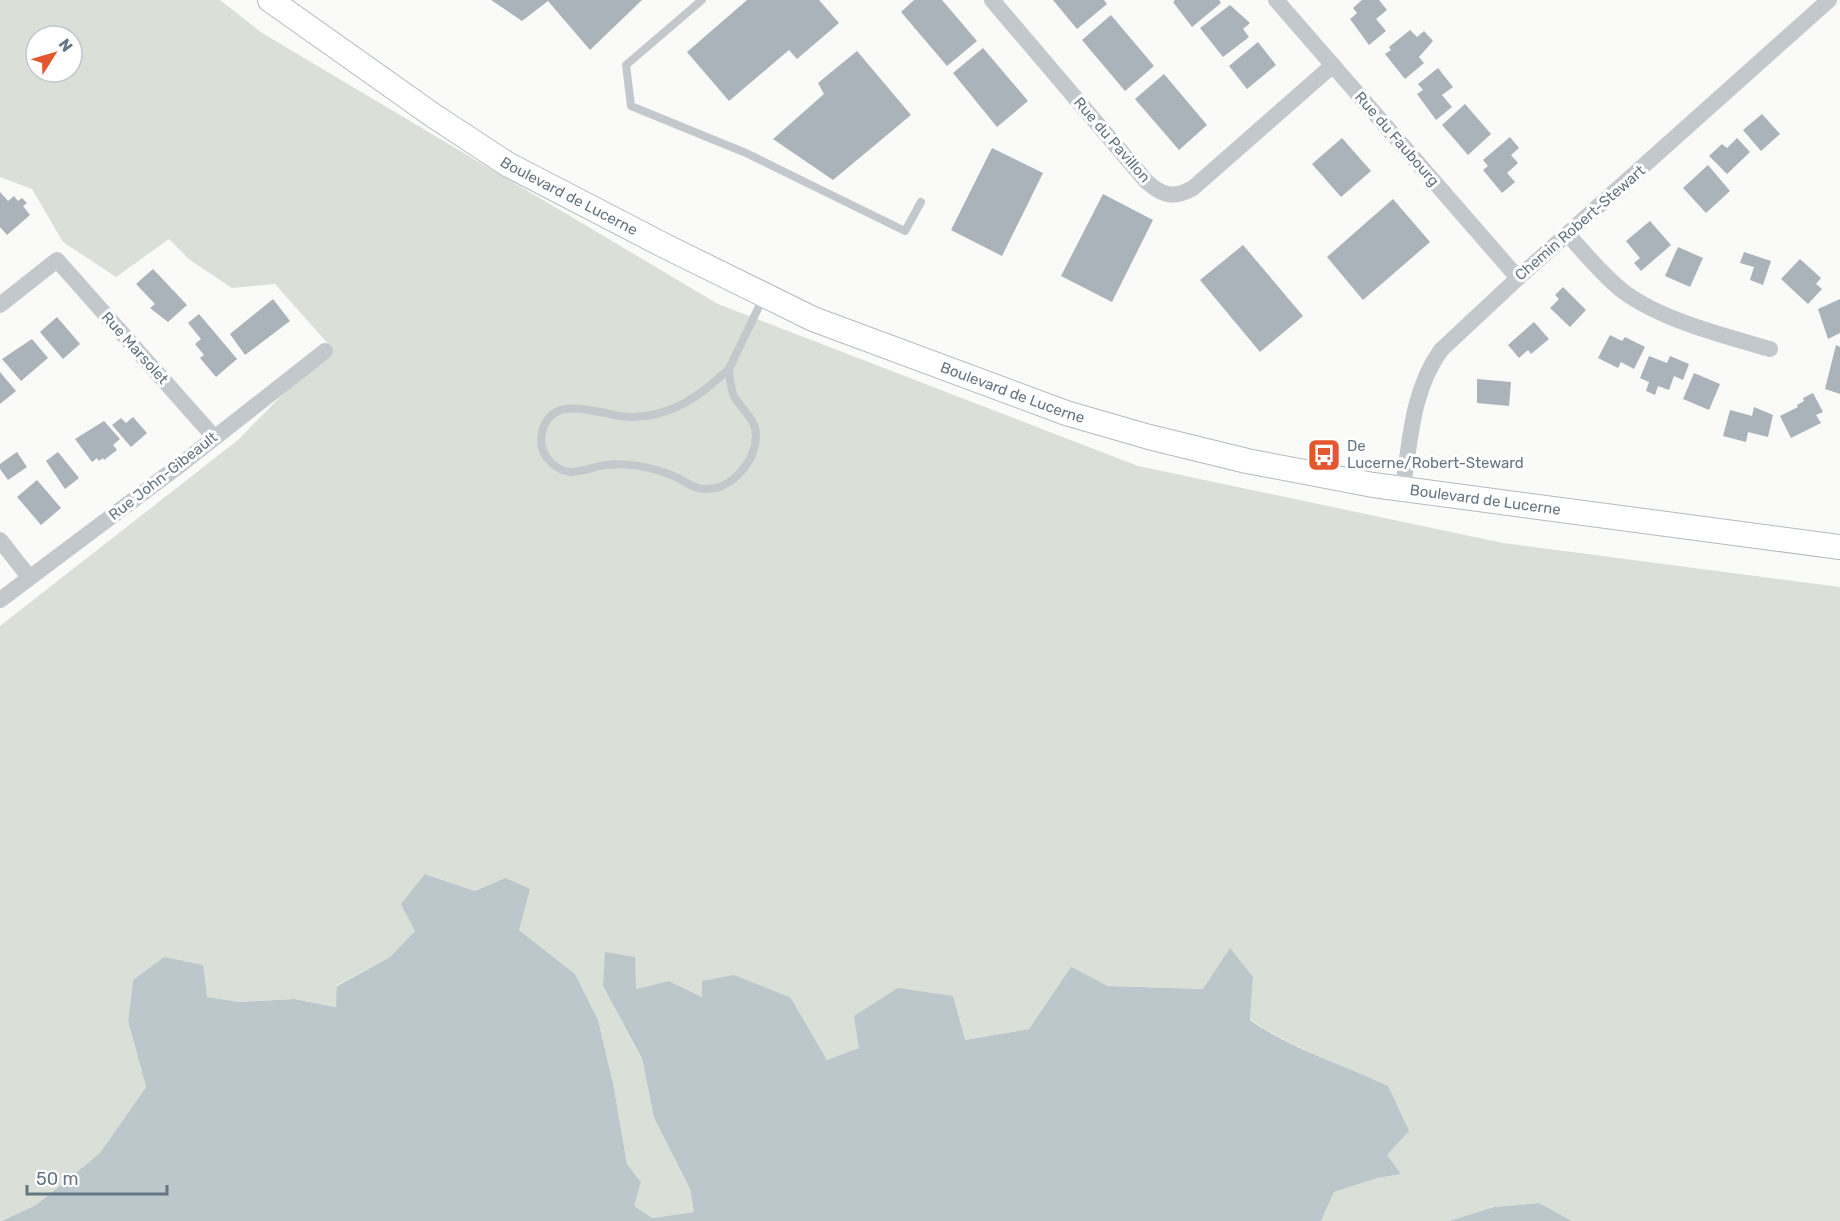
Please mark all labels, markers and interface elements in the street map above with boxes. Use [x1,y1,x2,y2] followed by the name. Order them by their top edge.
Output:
[24,24,84,84] north arrow
[55,35,77,56] text: N
[1351,88,1443,190] street label: Rue du Faubourg
[1070,94,1154,186] street label: Rue du Pavillon
[497,153,641,239] street label: Boulevard de Lucerne
[1511,162,1649,284] street label: Chemin Robert-Stewart
[98,308,172,388] street label: Rue Marsolet
[938,358,1087,427] street label: Boulevard de Lucerne
[105,428,221,524] street label: Rue John-Gibeault
[1306,437,1342,473] bus stop icon: De Lucerne/Robert-Steward
[1347,437,1524,472] place label: De Lucerne/Robert-Steward
[1409,481,1562,519] street label: Boulevard de Lucerne
[27,1158,166,1196] scale bar
[36,1168,79,1190] text: 50 m

